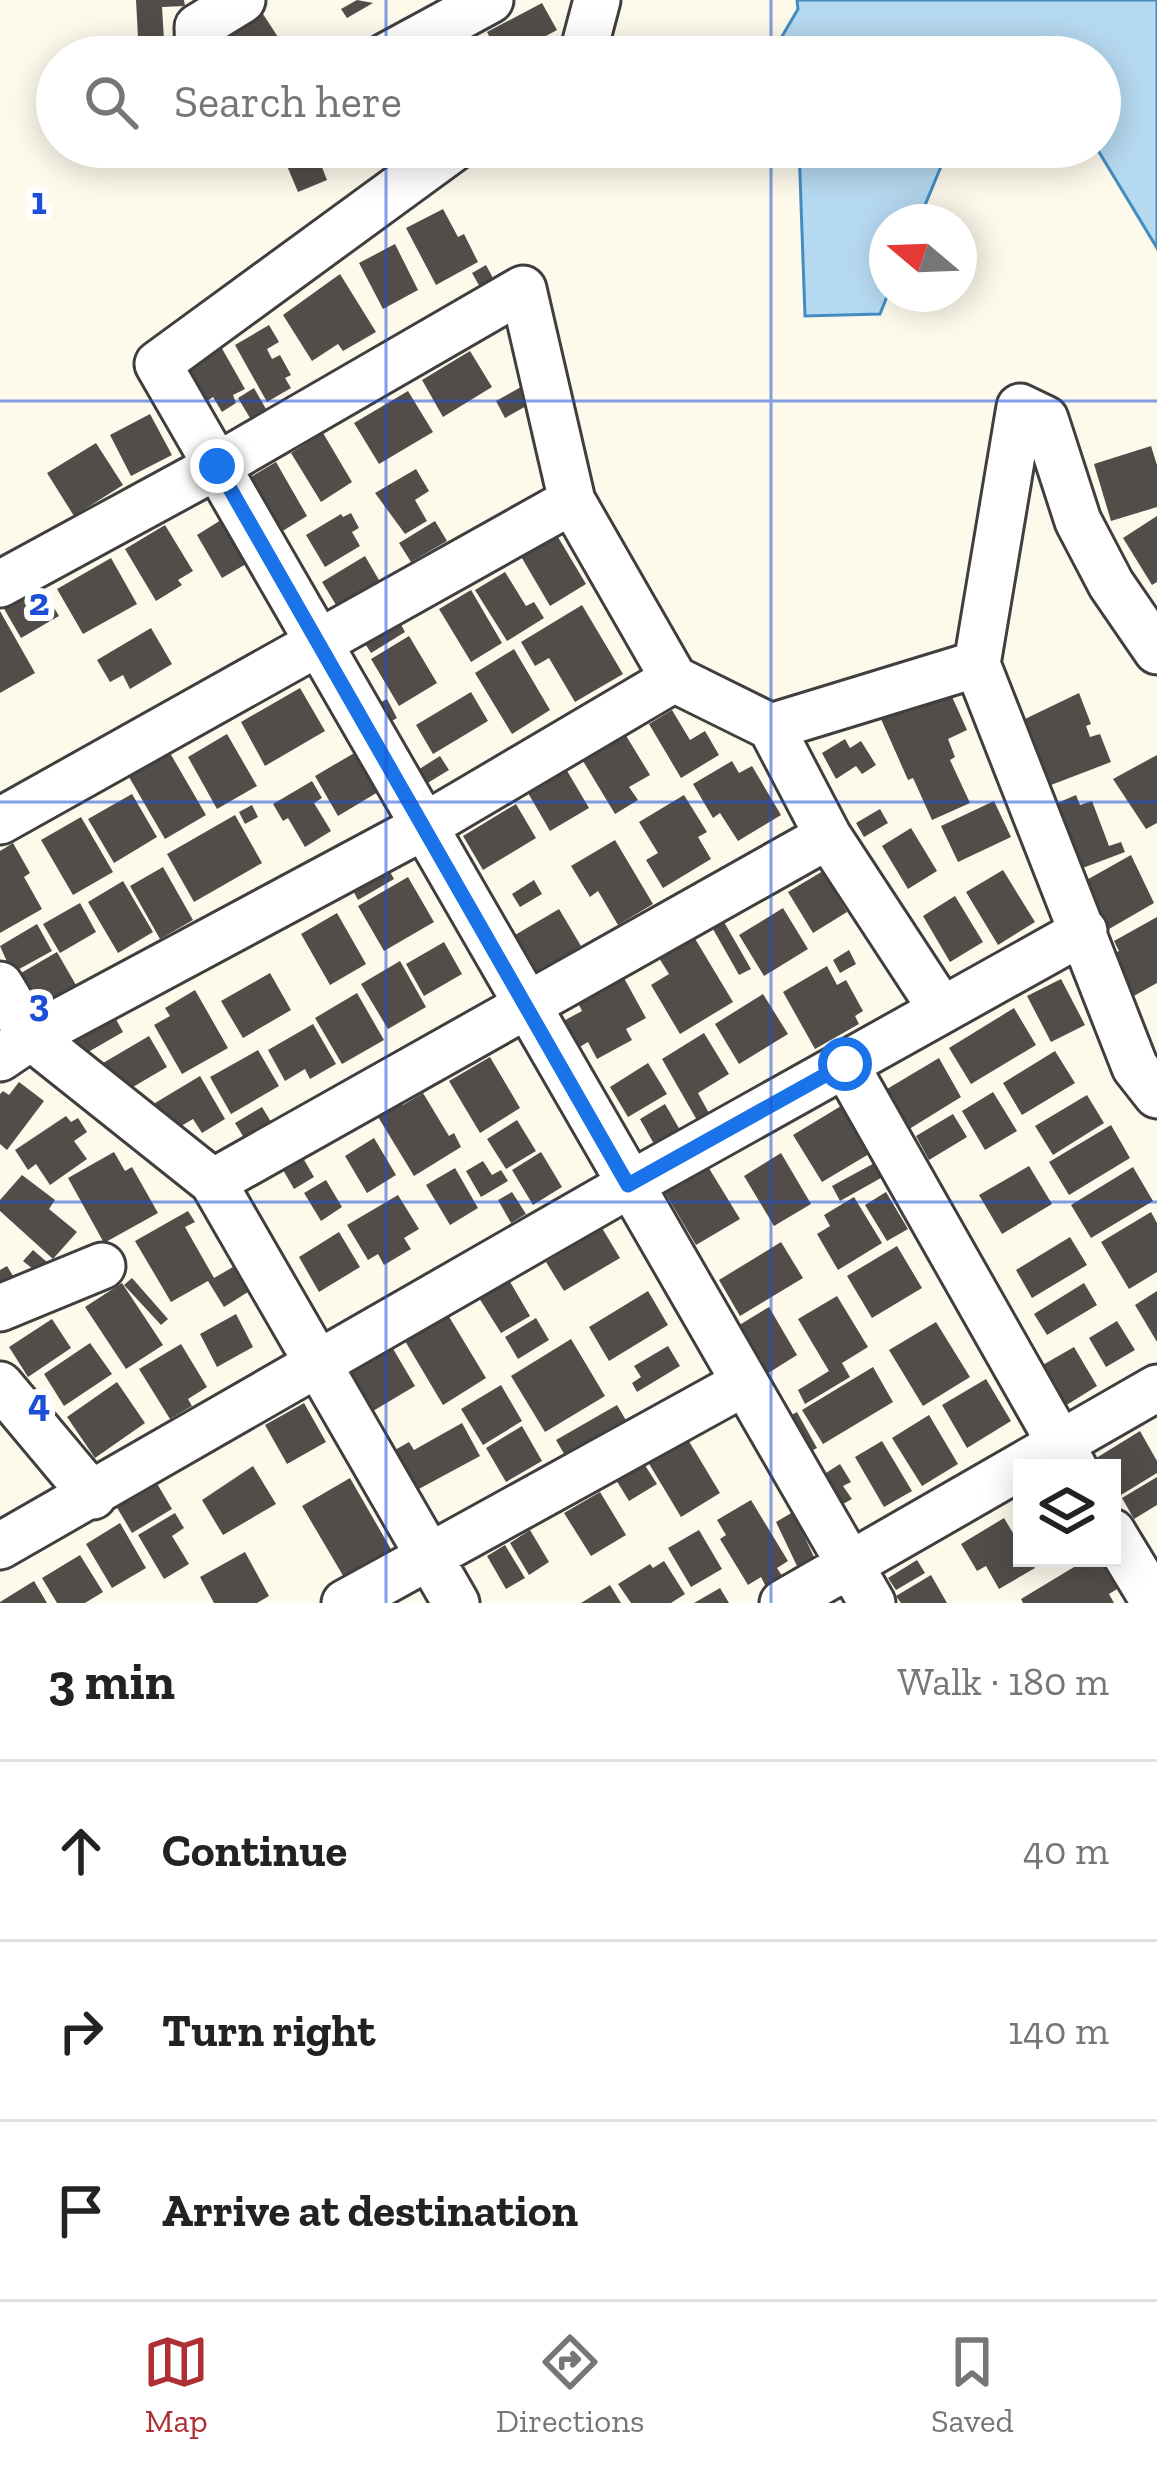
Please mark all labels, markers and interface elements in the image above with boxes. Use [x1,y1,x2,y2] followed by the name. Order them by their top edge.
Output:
[36,36,1121,168] search box
[78,69,144,135] icon: search
[174,75,402,129] text: Search here
[31,177,47,224] text: 1
[869,204,977,312] north arrow
[190,439,244,493] route end
[29,578,50,625] text: 2
[29,979,49,1026] text: 3
[818,1037,872,1091] route start
[28,1379,50,1426] text: 4
[1013,1459,1121,1567] map controls
[1013,1459,1121,1567] button: layers
[48,1651,175,1712] text: 3 min
[898,1658,1109,1705] text: Walk · 180 m
[48,1818,114,1884] icon: ahead
[162,1824,347,1878] text: Continue
[1023,1827,1109,1874] text: 40 m
[48,1998,114,2064] icon: right
[162,2004,375,2058] text: Turn right
[1008,2007,1109,2054] text: 140 m
[48,2178,114,2244] icon: arrive
[162,2184,578,2238] text: Arrive at destination
[143,2329,209,2440] tab: Map
[496,2329,645,2440] tab: Directions
[931,2329,1014,2440] tab: Saved

